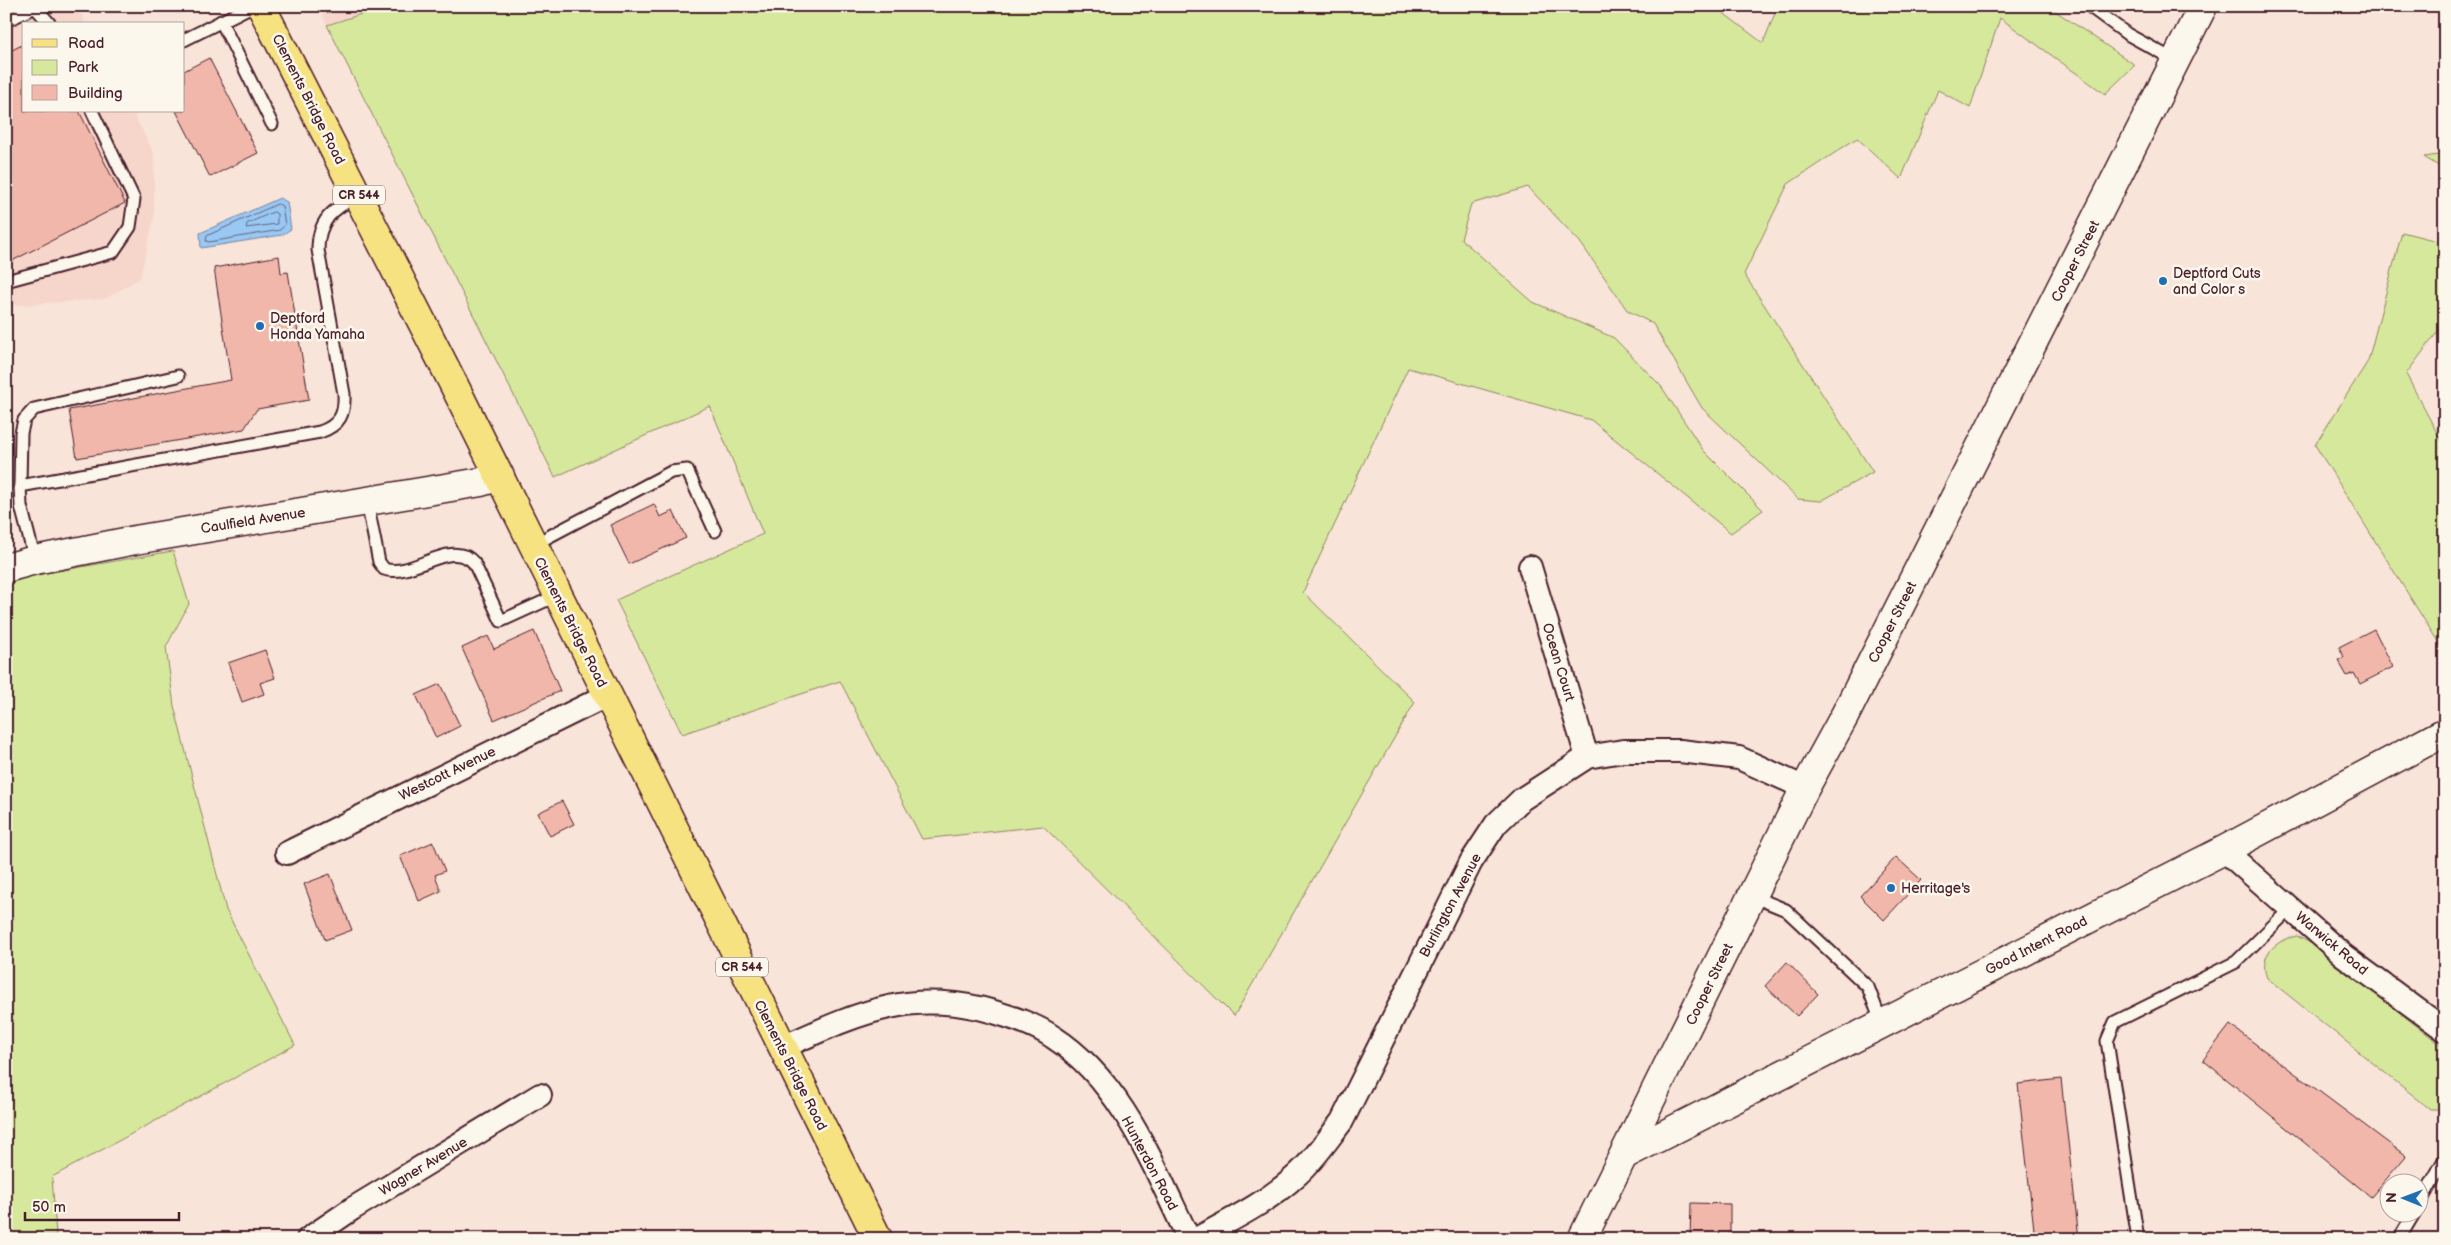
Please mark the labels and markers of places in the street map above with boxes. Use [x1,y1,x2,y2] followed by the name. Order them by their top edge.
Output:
[2173,265,2261,298] place label: Deptford Cuts and Color s
[2157,275,2169,287] marker: Deptford Cuts and Color s
[270,310,365,343] place label: Deptford Honda Yamaha
[254,320,266,332] marker: Deptford Honda Yamaha
[1901,880,1970,897] place label: Herritage's
[1885,882,1897,894] marker: Herritage's

